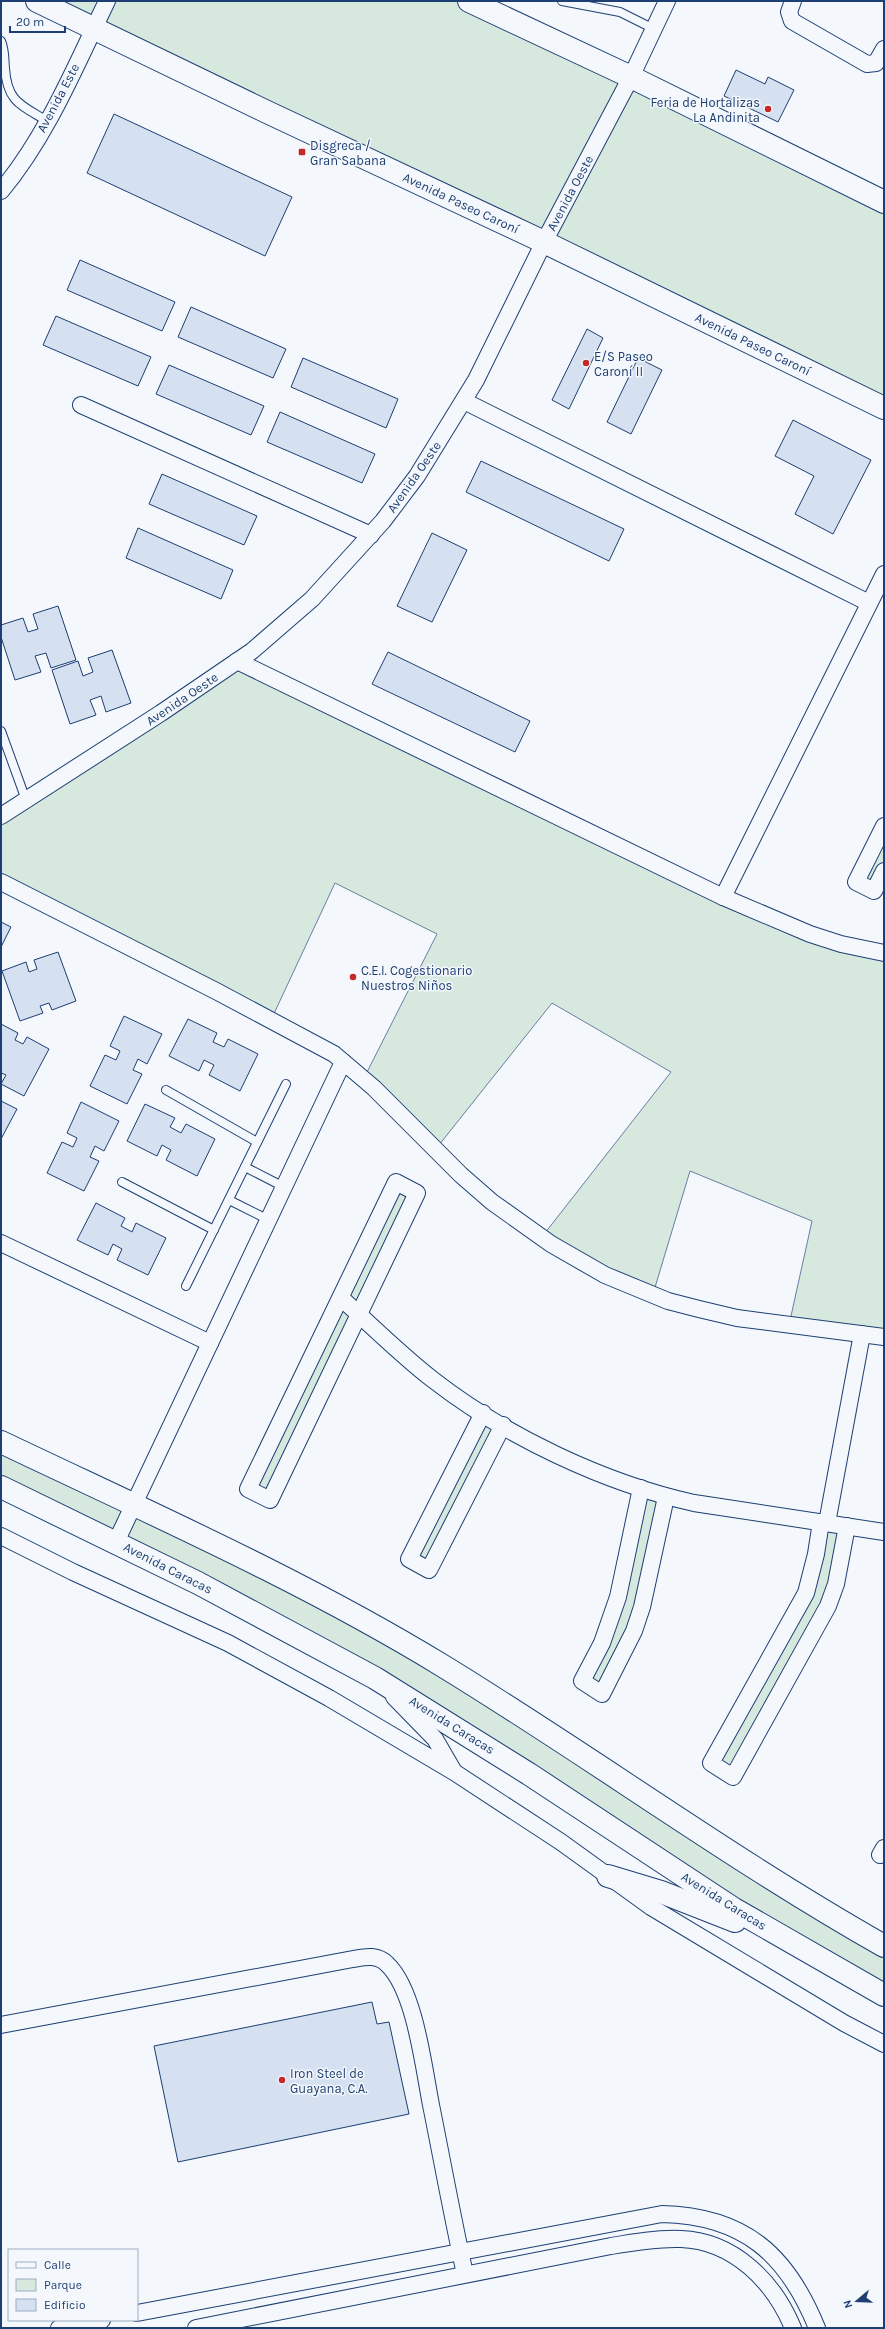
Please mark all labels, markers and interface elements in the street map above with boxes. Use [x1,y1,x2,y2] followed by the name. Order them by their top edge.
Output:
[10,8,65,34] scale bar
[16,15,44,29] text: 20 m
[34,61,83,135] street label: Avenida Este
[650,95,760,125] place label: Feria de Hortalizas La Andinita
[763,104,773,114] marker: Feria de Hortalizas La Andinita
[310,138,386,168] place label: Disgreca / Gran Sabana
[297,147,307,157] marker: Disgreca / Gran Sabana
[544,152,596,233] street label: Avenida Oeste
[400,169,522,237] street label: Avenida Paseo Caroní
[693,309,813,379] street label: Avenida Paseo Caroní
[594,349,653,379] place label: E/S Paseo Caroní II
[581,358,591,368] marker: E/S Paseo Caroní II
[384,438,444,516] street label: Avenida Oeste
[143,669,221,729] street label: Avenida Oeste
[361,963,472,993] place label: C.E.I. Cogestionario Nuestros Niños
[348,972,358,982] marker: C.E.I. Cogestionario Nuestros Niños
[121,1539,215,1597] street label: Avenida Caracas
[407,1693,498,1757] street label: Avenida Caracas
[679,1869,770,1933] street label: Avenida Caracas
[290,2066,368,2096] place label: Iron Steel de Guayana, C.A.
[277,2075,287,2085] marker: Iron Steel de Guayana, C.A.
[8,2249,138,2321] legend
[44,2258,71,2272] text: Calle
[44,2278,82,2292] text: Parque
[837,2281,877,2321] north arrow
[44,2298,85,2312] text: Edificio
[841,2298,855,2310] text: N

